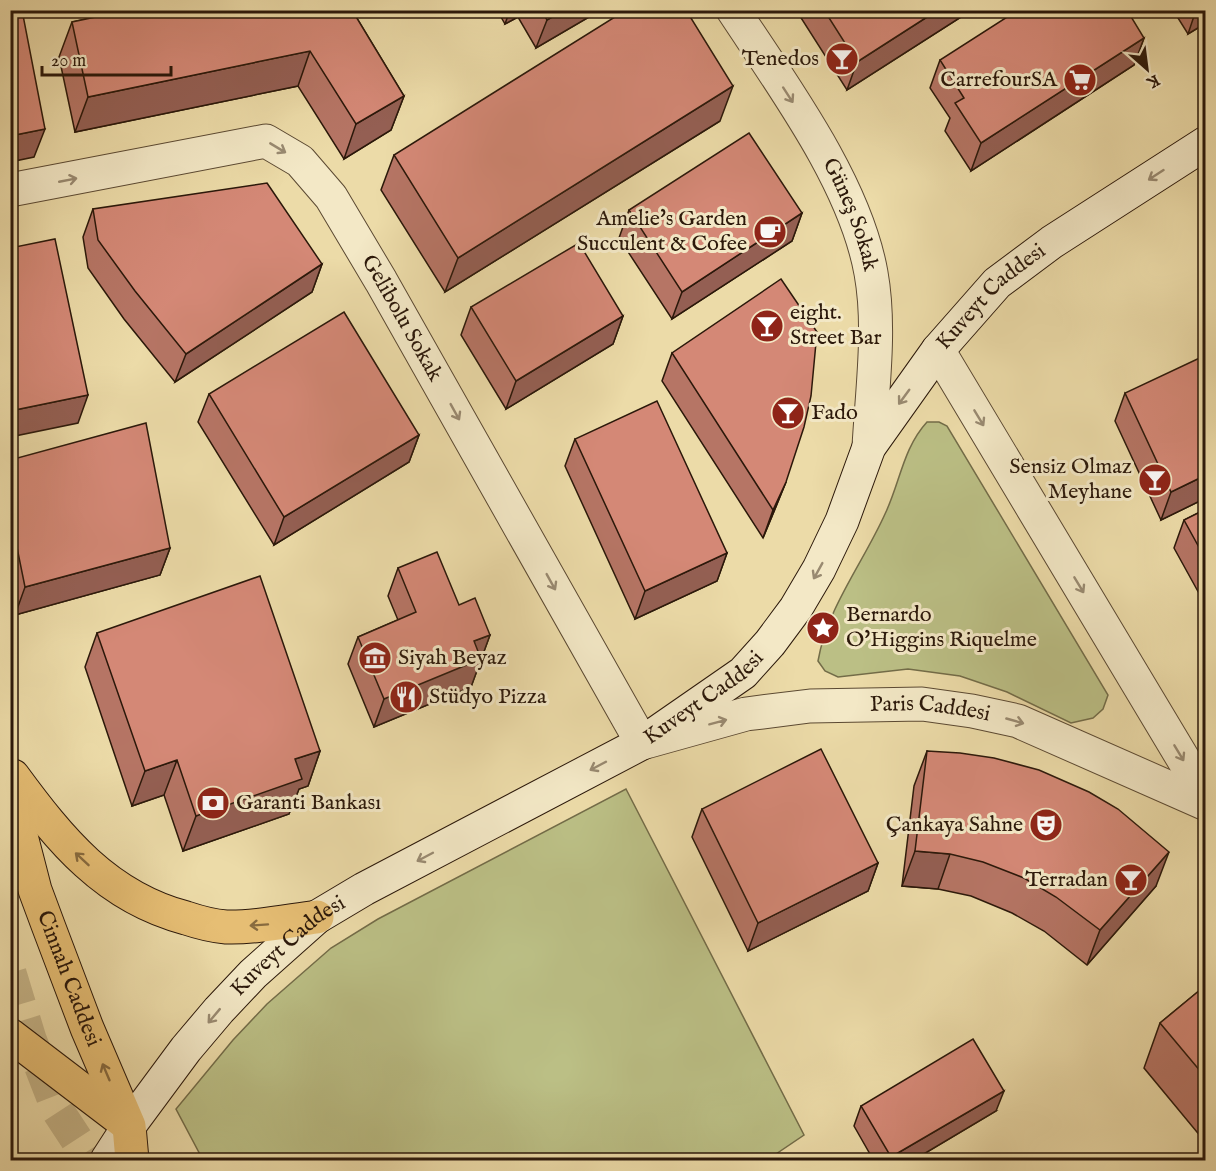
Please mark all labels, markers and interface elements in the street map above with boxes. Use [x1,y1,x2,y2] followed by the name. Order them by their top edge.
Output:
[42,39,171,77] scale bar
[1117,39,1177,99] north arrow
[824,41,860,77] bar icon: Tenedos
[742,45,819,73] place label: Tenedos
[51,50,86,73] text: 20 m
[1062,62,1098,98] supermarket icon: CarrefourSA
[940,66,1058,94] place label: CarrefourSA
[1142,69,1163,93] text: K
[782,86,794,103] one-way arrow
[269,142,286,154] one-way arrow
[816,153,884,274] street label: Güneş Sokak
[1148,169,1165,181] one-way arrow
[58,174,77,185] one-way arrow
[577,205,747,258] place label: Amelie's Garden Succulent & Cofee
[752,214,788,250] cafe icon: Amelie's Garden Succulent & Cofee
[930,237,1052,356] street label: Kuveyt Caddesi
[355,250,449,387] street label: Gelibolu Sokak
[790,299,882,352] place label: eight. Street Bar
[749,308,785,344] bar icon: eight. Street Bar
[898,389,910,405] one-way arrow
[770,395,806,431] bar icon: Fado
[811,399,858,427] place label: Fado
[449,403,461,420] one-way arrow
[973,409,985,426] one-way arrow
[1009,453,1132,506] place label: Sensiz Olmaz Meyhane
[1137,462,1173,498] bar icon: Sensiz Olmaz Meyhane
[812,562,824,579] one-way arrow
[545,573,557,590] one-way arrow
[1074,576,1086,593] one-way arrow
[846,601,1037,654] place label: Bernardo O'Higgins Riquelme
[805,610,841,646] place icon: Bernardo O'Higgins Riquelme
[357,640,393,676] museum icon: Siyah Beyaz
[398,644,507,672] place label: Siyah Beyaz
[638,645,770,751] street label: Kuveyt Caddesi
[388,679,424,715] restaurant icon: Stüdyo Pizza
[429,683,547,711] place label: Stüdyo Pizza
[870,690,993,729] street label: Paris Caddesi
[708,716,727,727] one-way arrow
[1005,716,1024,727] one-way arrow
[1174,744,1186,761] one-way arrow
[589,761,607,772] one-way arrow
[195,785,231,821] bank icon: Garanti Bankası
[236,789,381,817] place label: Garanti Bankası
[1028,807,1064,843] theatre icon: Çankaya Sahne
[886,811,1023,839] place label: Çankaya Sahne
[417,851,434,863] one-way arrow
[74,852,89,866] one-way arrow
[1113,862,1149,898] bar icon: Terradan
[1025,866,1108,894] place label: Terradan
[225,889,351,1003] street label: Kuveyt Caddesi
[30,907,107,1051] street label: Cinnah Caddesi
[249,919,269,930] one-way arrow
[207,1008,221,1023] one-way arrow
[100,1063,111,1082] one-way arrow

